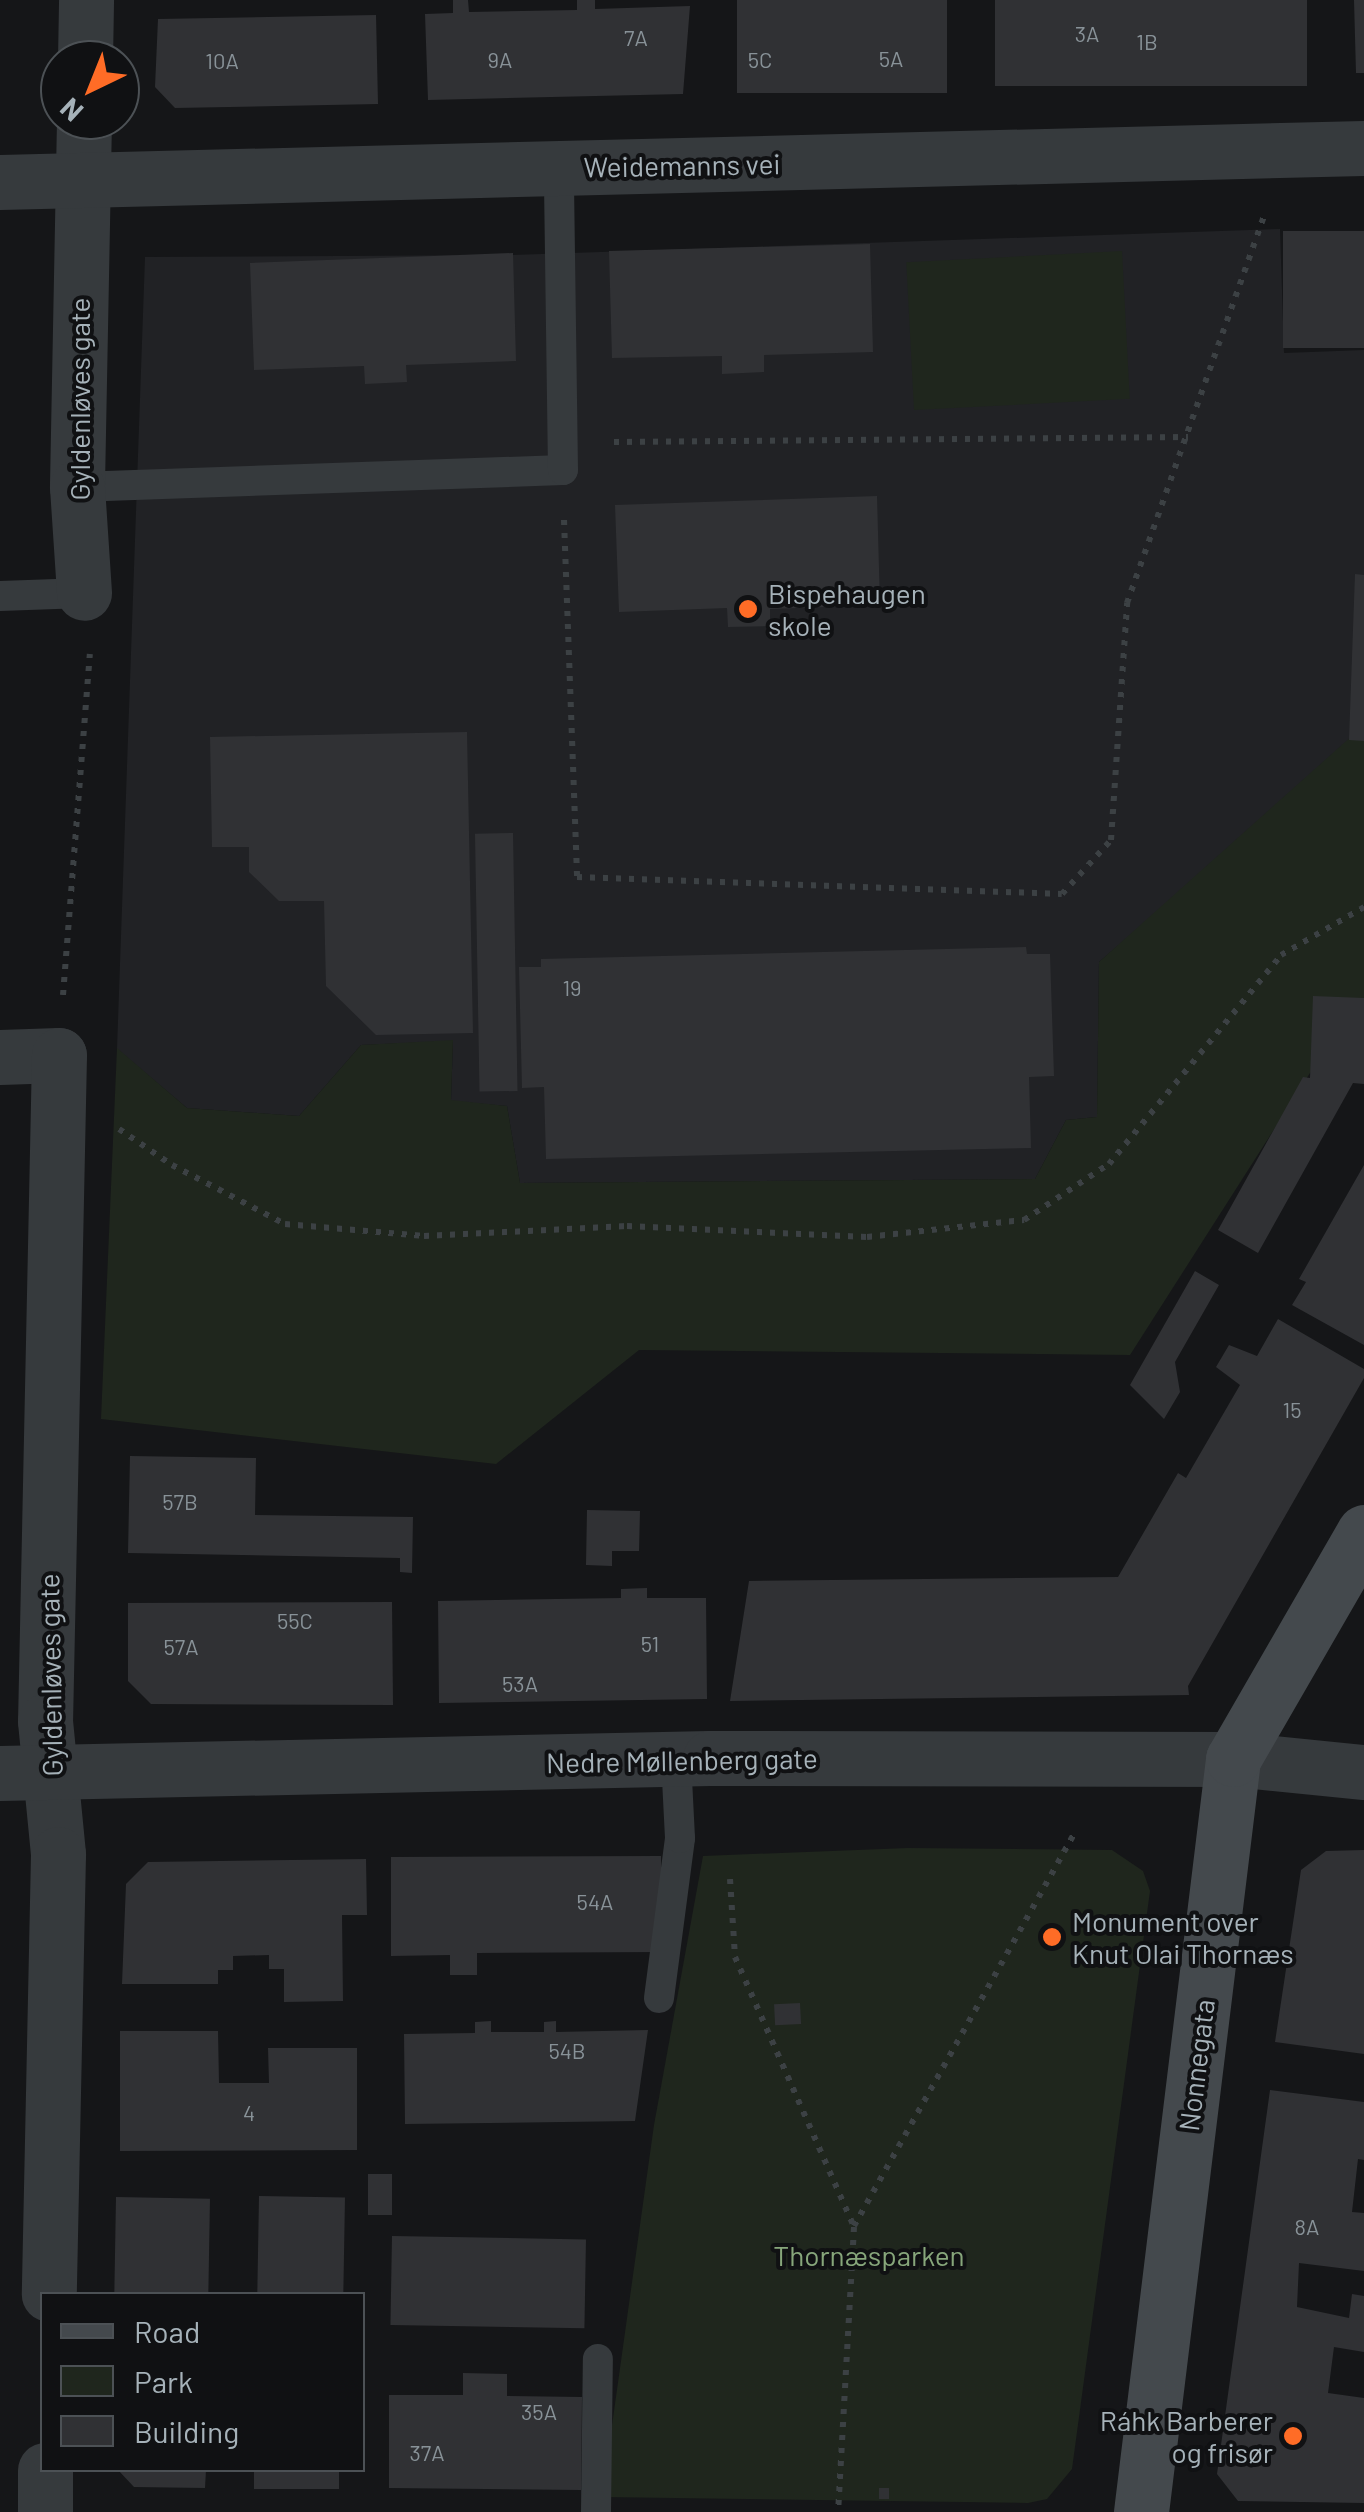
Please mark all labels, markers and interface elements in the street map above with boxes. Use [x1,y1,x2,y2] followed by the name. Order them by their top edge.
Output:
[1075,21,1099,47] house number: 3A
[624,25,648,51] house number: 7A
[1136,29,1158,55] house number: 1B
[40,40,140,140] north arrow
[879,46,903,72] house number: 5A
[488,47,512,73] house number: 9A
[748,47,772,73] house number: 5C
[205,48,239,74] house number: 10A
[52,92,89,129] text: N
[583,146,781,184] street label: Weidemanns vei
[62,298,96,500] street label: Gyldenløves gate
[768,576,926,642] place label: Bispehaugen skole
[737,598,759,620] marker: Bispehaugen skole
[562,975,582,1001] house number: 19
[1282,1397,1302,1423] house number: 15
[162,1489,198,1515] house number: 57B
[31,1573,69,1777] street label: Gyldenløves gate
[277,1608,313,1634] house number: 55C
[641,1631,659,1657] house number: 51
[163,1634,199,1660] house number: 57A
[502,1671,538,1697] house number: 53A
[546,1741,818,1779] street label: Nedre Møllenberg gate
[577,1889,613,1915] house number: 54A
[1072,1904,1294,1970] place label: Monument over Knut Olai Thornæs
[1041,1926,1063,1948] marker: Monument over Knut Olai Thornæs
[1171,1997,1221,2133] street label: Nonnegata
[548,2038,586,2064] house number: 54B
[243,2100,255,2126] house number: 4
[1295,2214,1319,2240] house number: 8A
[773,2238,965,2272] park label: Thornæsparken
[40,2292,365,2472] legend
[134,2313,200,2349] text: Road
[134,2363,193,2399] text: Park
[521,2399,557,2425] house number: 35A
[1100,2403,1273,2469] place label: Ráhk Barberer og frisør
[134,2413,239,2449] text: Building
[1282,2425,1304,2447] marker: Ráhk Barberer og frisør
[409,2440,445,2466] house number: 37A

